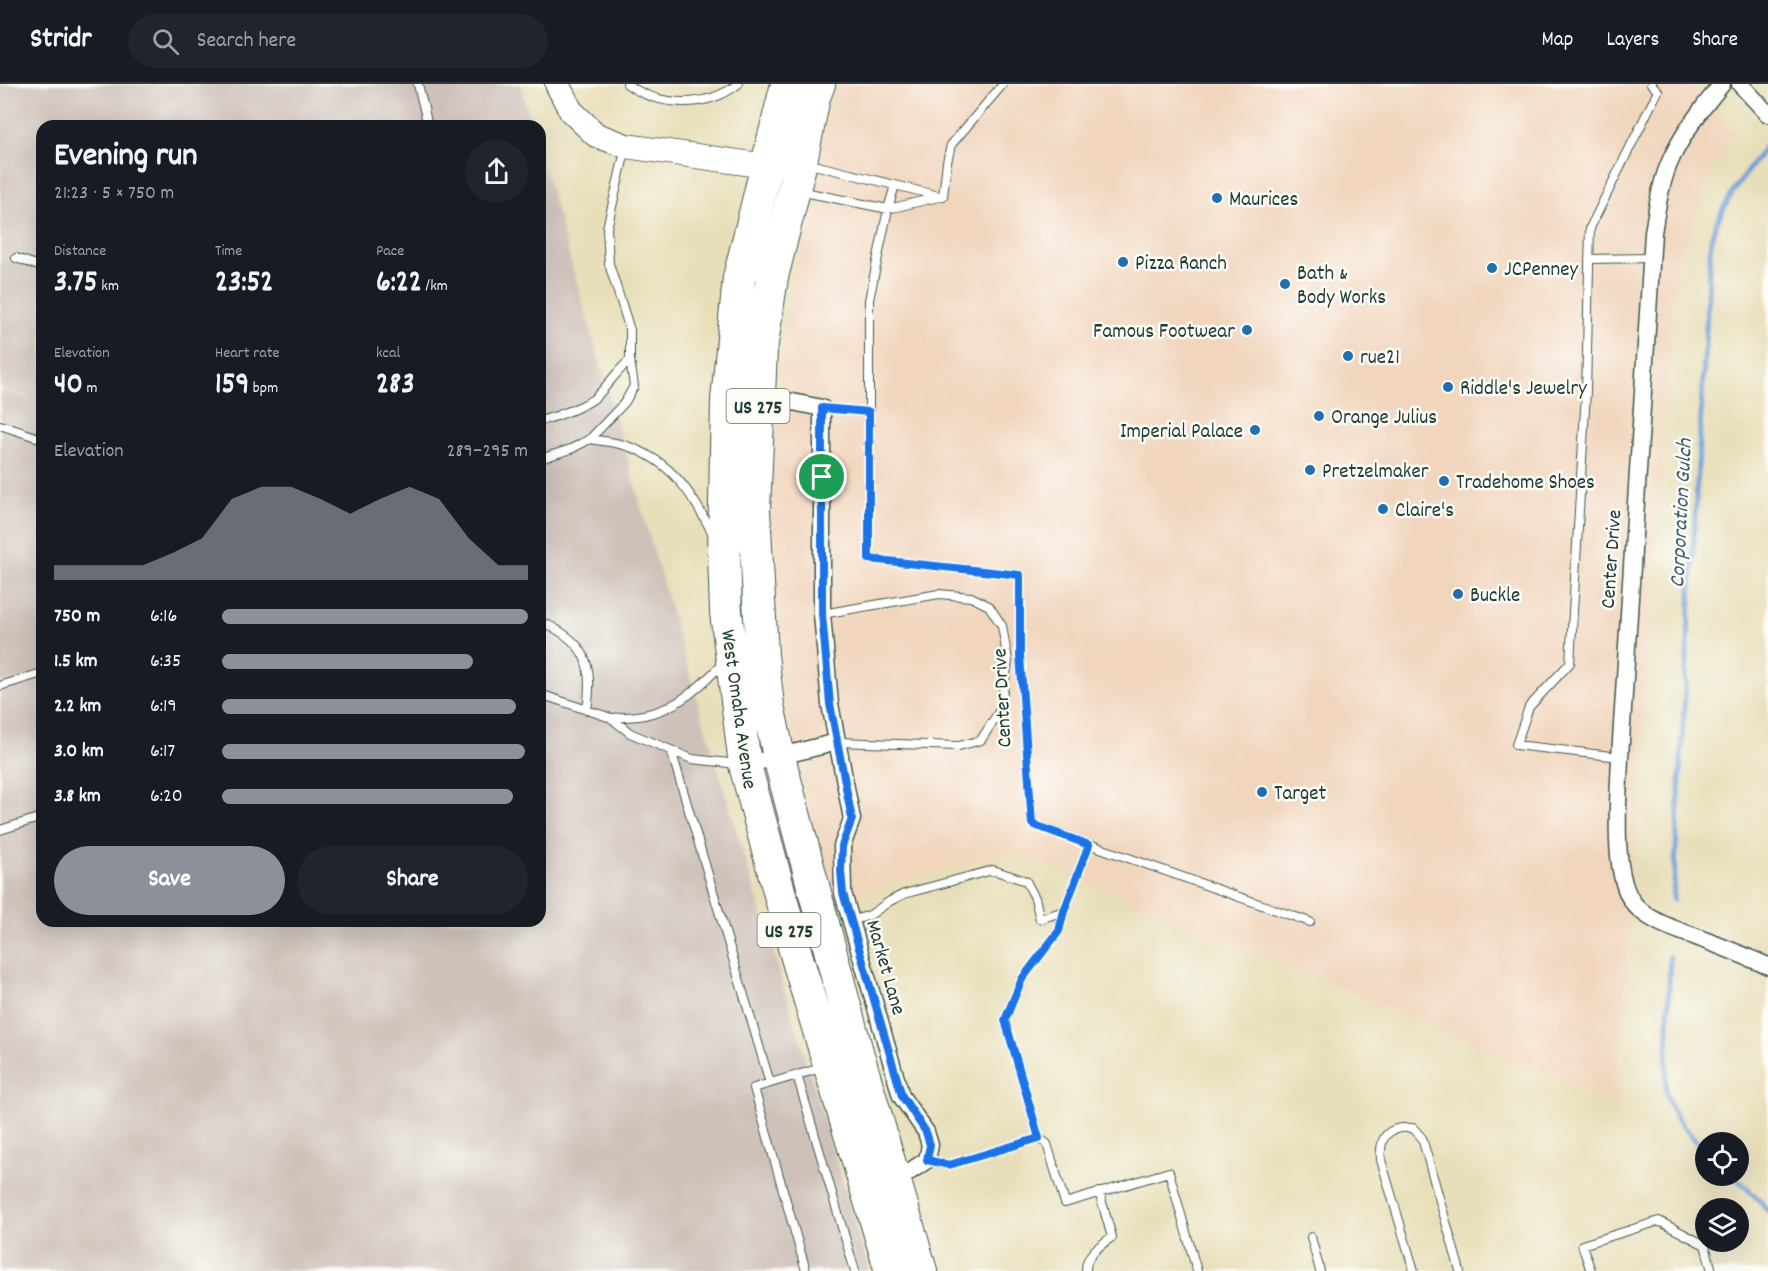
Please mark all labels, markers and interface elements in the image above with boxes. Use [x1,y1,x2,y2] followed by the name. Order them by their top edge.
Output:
[128,14,548,68] search box
[30,21,92,61] text: Stridr
[149,25,182,58] icon: search
[197,26,296,57] text: Search here
[1542,26,1573,56] text: Map
[1606,26,1659,56] text: Layers
[1692,26,1738,56] text: Share
[54,134,198,181] text: Evening run
[465,140,528,203] button: share
[54,180,174,208] text: 21:23 · 5 × 750 m
[1229,186,1298,216] place label: Maurices
[1210,191,1224,205] marker: Maurices
[54,240,106,263] text: Distance
[215,240,242,263] text: Time
[376,240,404,263] text: Pace
[1135,250,1227,280] place label: Pizza Ranch
[1116,255,1130,269] marker: Pizza Ranch
[1504,256,1578,286] place label: JCPenney
[1297,260,1386,314] place label: Bath & Body Works
[1485,261,1499,275] marker: JCPenney
[54,263,98,306] text: 3.75
[215,263,273,306] text: 23:52
[376,263,422,306] text: 6:22
[98,275,119,298] text: km
[422,275,448,298] text: /km
[1278,277,1292,291] marker: Bath & Body Works
[1093,318,1235,348] place label: Famous Footwear
[1240,323,1254,337] marker: Famous Footwear
[54,342,110,365] text: Elevation
[215,342,280,365] text: Heart rate
[376,342,400,365] text: kcal
[1360,344,1400,374] place label: rue21
[1341,349,1355,363] marker: rue21
[54,365,83,408] text: 40
[215,365,249,408] text: 159
[376,365,414,408] text: 283
[1460,375,1587,405] place label: Riddle's Jewelry
[83,377,97,400] text: m
[249,377,278,400] text: bpm
[1441,380,1455,394] marker: Riddle's Jewelry
[726,389,789,423] road number: US 275
[1331,404,1437,434] place label: Orange Julius
[1312,409,1326,423] marker: Orange Julius
[1120,418,1243,448] place label: Imperial Palace
[1248,423,1262,437] marker: Imperial Palace
[1663,437,1702,588] water label: Corporation Gulch
[54,438,124,466] text: Elevation
[447,438,528,466] text: 289–295 m
[796,451,847,502] pin
[1322,458,1429,488] place label: Pretzelmaker
[805,460,838,493] icon: arrive
[1303,463,1317,477] marker: Pretzelmaker
[1456,469,1595,499] place label: Tradehome Shoes
[1437,474,1451,488] marker: Tradehome Shoes
[1395,497,1454,527] place label: Claire's
[1376,502,1390,516] marker: Claire's
[1595,509,1631,610] street label: Center Drive
[1470,582,1520,612] place label: Buckle
[1451,587,1465,601] marker: Buckle
[54,603,100,631] text: 750 m
[150,603,177,631] text: 6:16
[711,628,763,791] street label: West Omaha Avenue
[986,647,1022,748] street label: Center Drive
[54,648,97,676] text: 1.5 km
[150,648,181,676] text: 6:35
[54,693,101,721] text: 2.2 km
[150,693,177,721] text: 6:19
[54,738,104,766] text: 3.0 km
[150,738,175,766] text: 6:17
[1274,780,1326,810] place label: Target
[54,783,101,811] text: 3.8 km
[150,783,183,811] text: 6:20
[1255,785,1269,799] marker: Target
[54,846,285,915] button: Save
[297,846,528,915] button: Share
[758,913,820,947] road number: US 275
[856,917,912,1019] street label: Market Lane
[1695,1132,1749,1252] map controls
[1695,1132,1749,1186] button: locate
[1695,1198,1749,1252] button: layers

